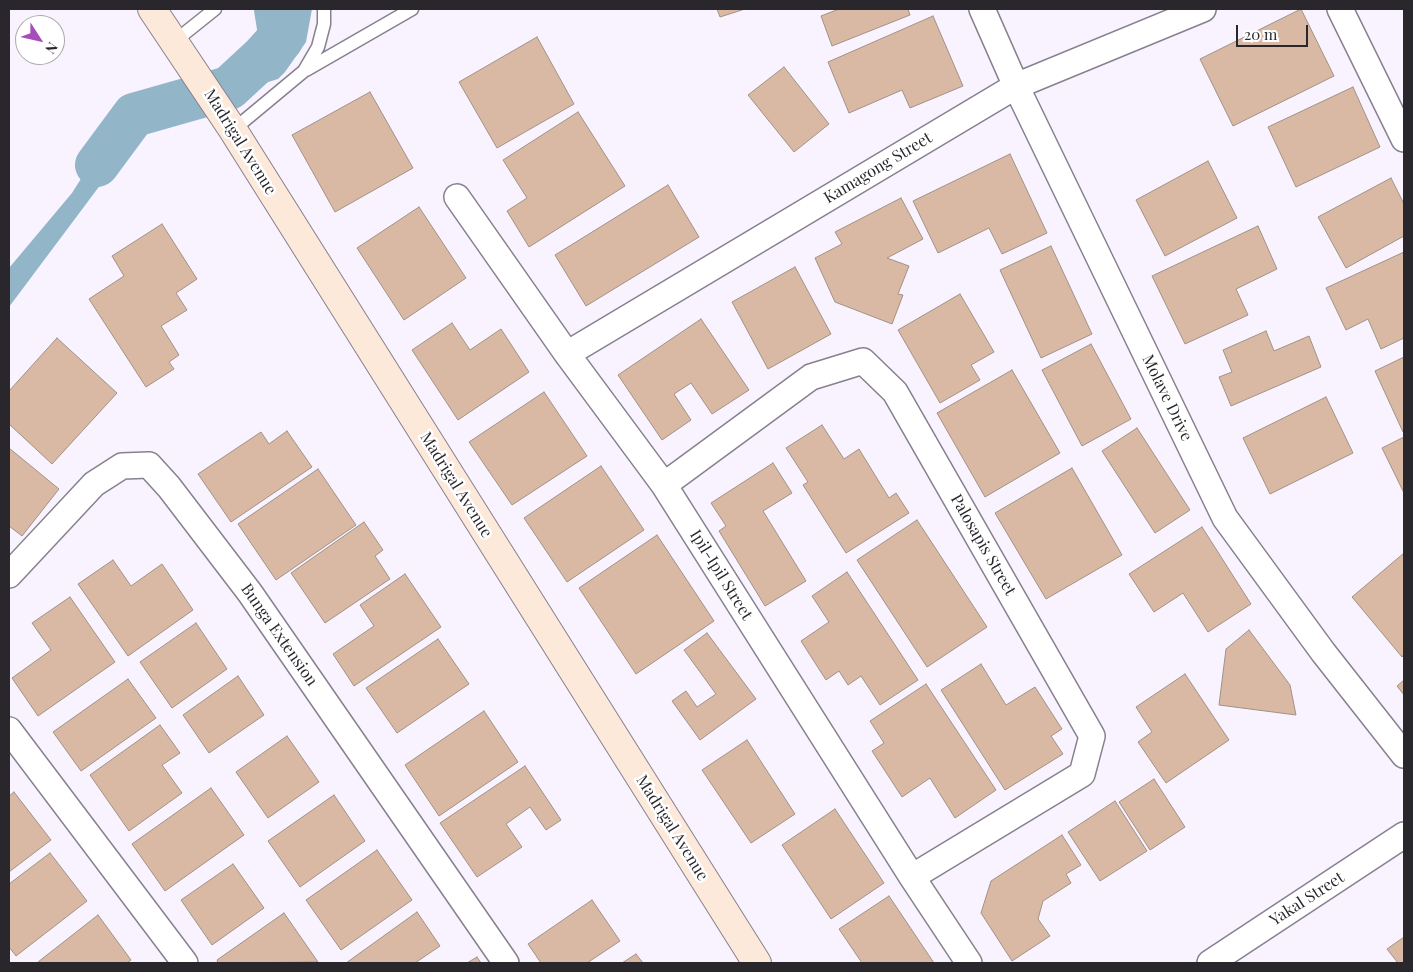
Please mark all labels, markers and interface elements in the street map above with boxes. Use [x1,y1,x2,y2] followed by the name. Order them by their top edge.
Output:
[15,15,65,65] north arrow
[1238,15,1310,47] scale bar
[1244,24,1277,44] text: 20 m
[41,39,63,58] text: N
[200,86,280,198] street label: Madrigal Avenue
[821,128,935,208] street label: Kamagong Street
[1138,352,1196,444] street label: Molave Drive
[416,429,496,541] street label: Madrigal Avenue
[946,491,1020,599] street label: Palosapis Street
[686,526,756,624] street label: Ipil-Ipil Street
[237,580,321,690] street label: Bunga Extension
[632,772,712,884] street label: Madrigal Avenue
[1266,868,1348,930] street label: Yakal Street

